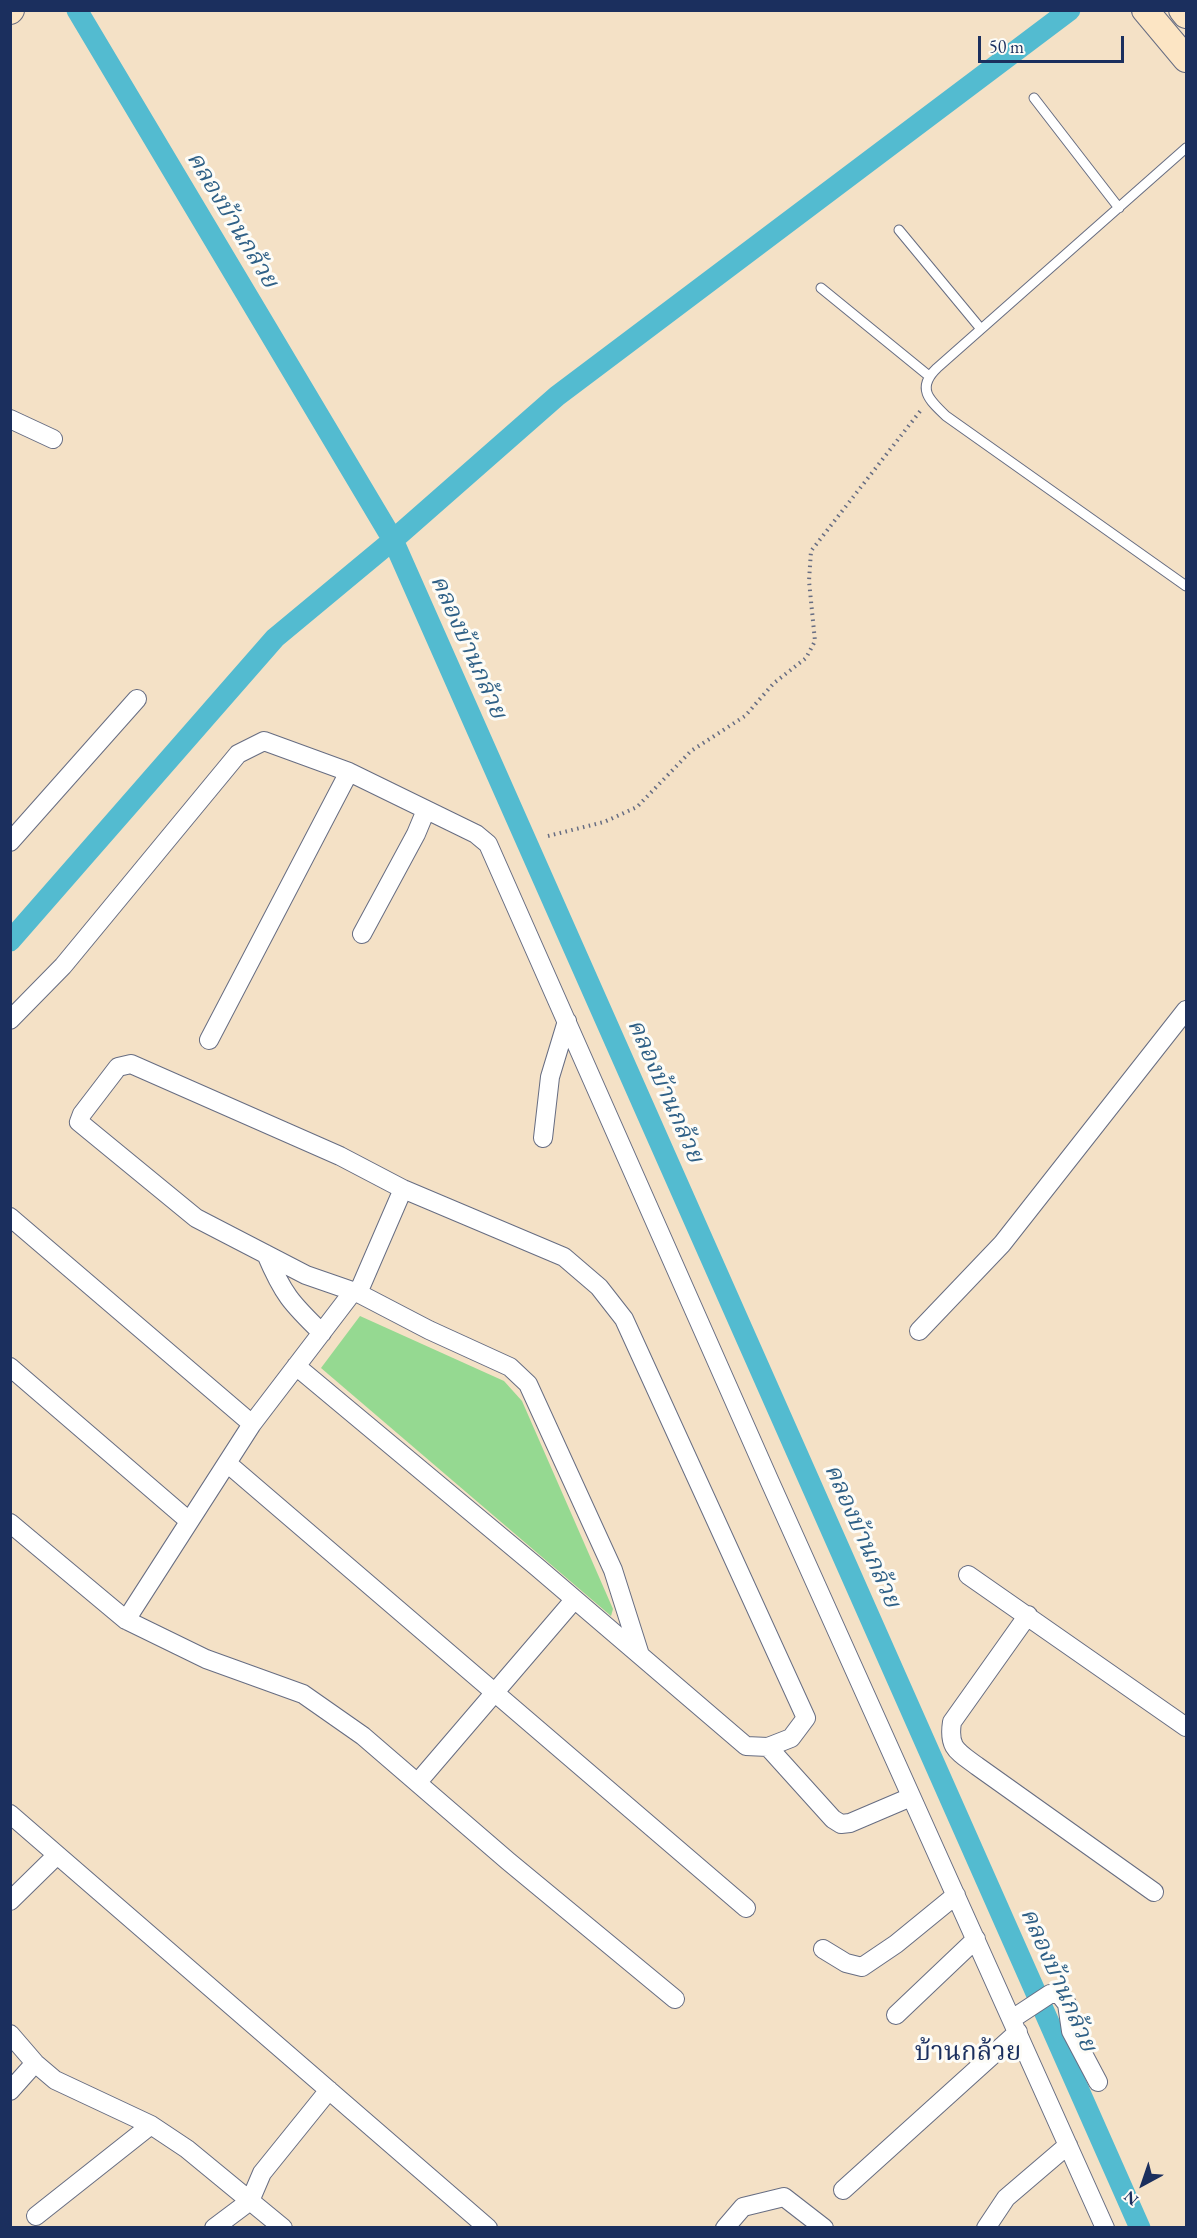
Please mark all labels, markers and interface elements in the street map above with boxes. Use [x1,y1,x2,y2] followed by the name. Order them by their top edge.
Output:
[981,24,1126,62] scale bar
[989,35,1024,58] text: 50 m
[180,147,284,293] water label: คลองบ้านกล้วย
[424,571,512,723] water label: คลองบ้านกล้วย
[621,1015,709,1167] water label: คลองบ้านกล้วย
[818,1460,906,1612] water label: คลองบ้านกล้วย
[1014,1904,1102,2056] water label: คลองบ้านกล้วย
[915,2037,1021,2069] district label: บ้านกล้วย
[1113,2154,1173,2214] north arrow
[1119,2186,1143,2210] text: N

